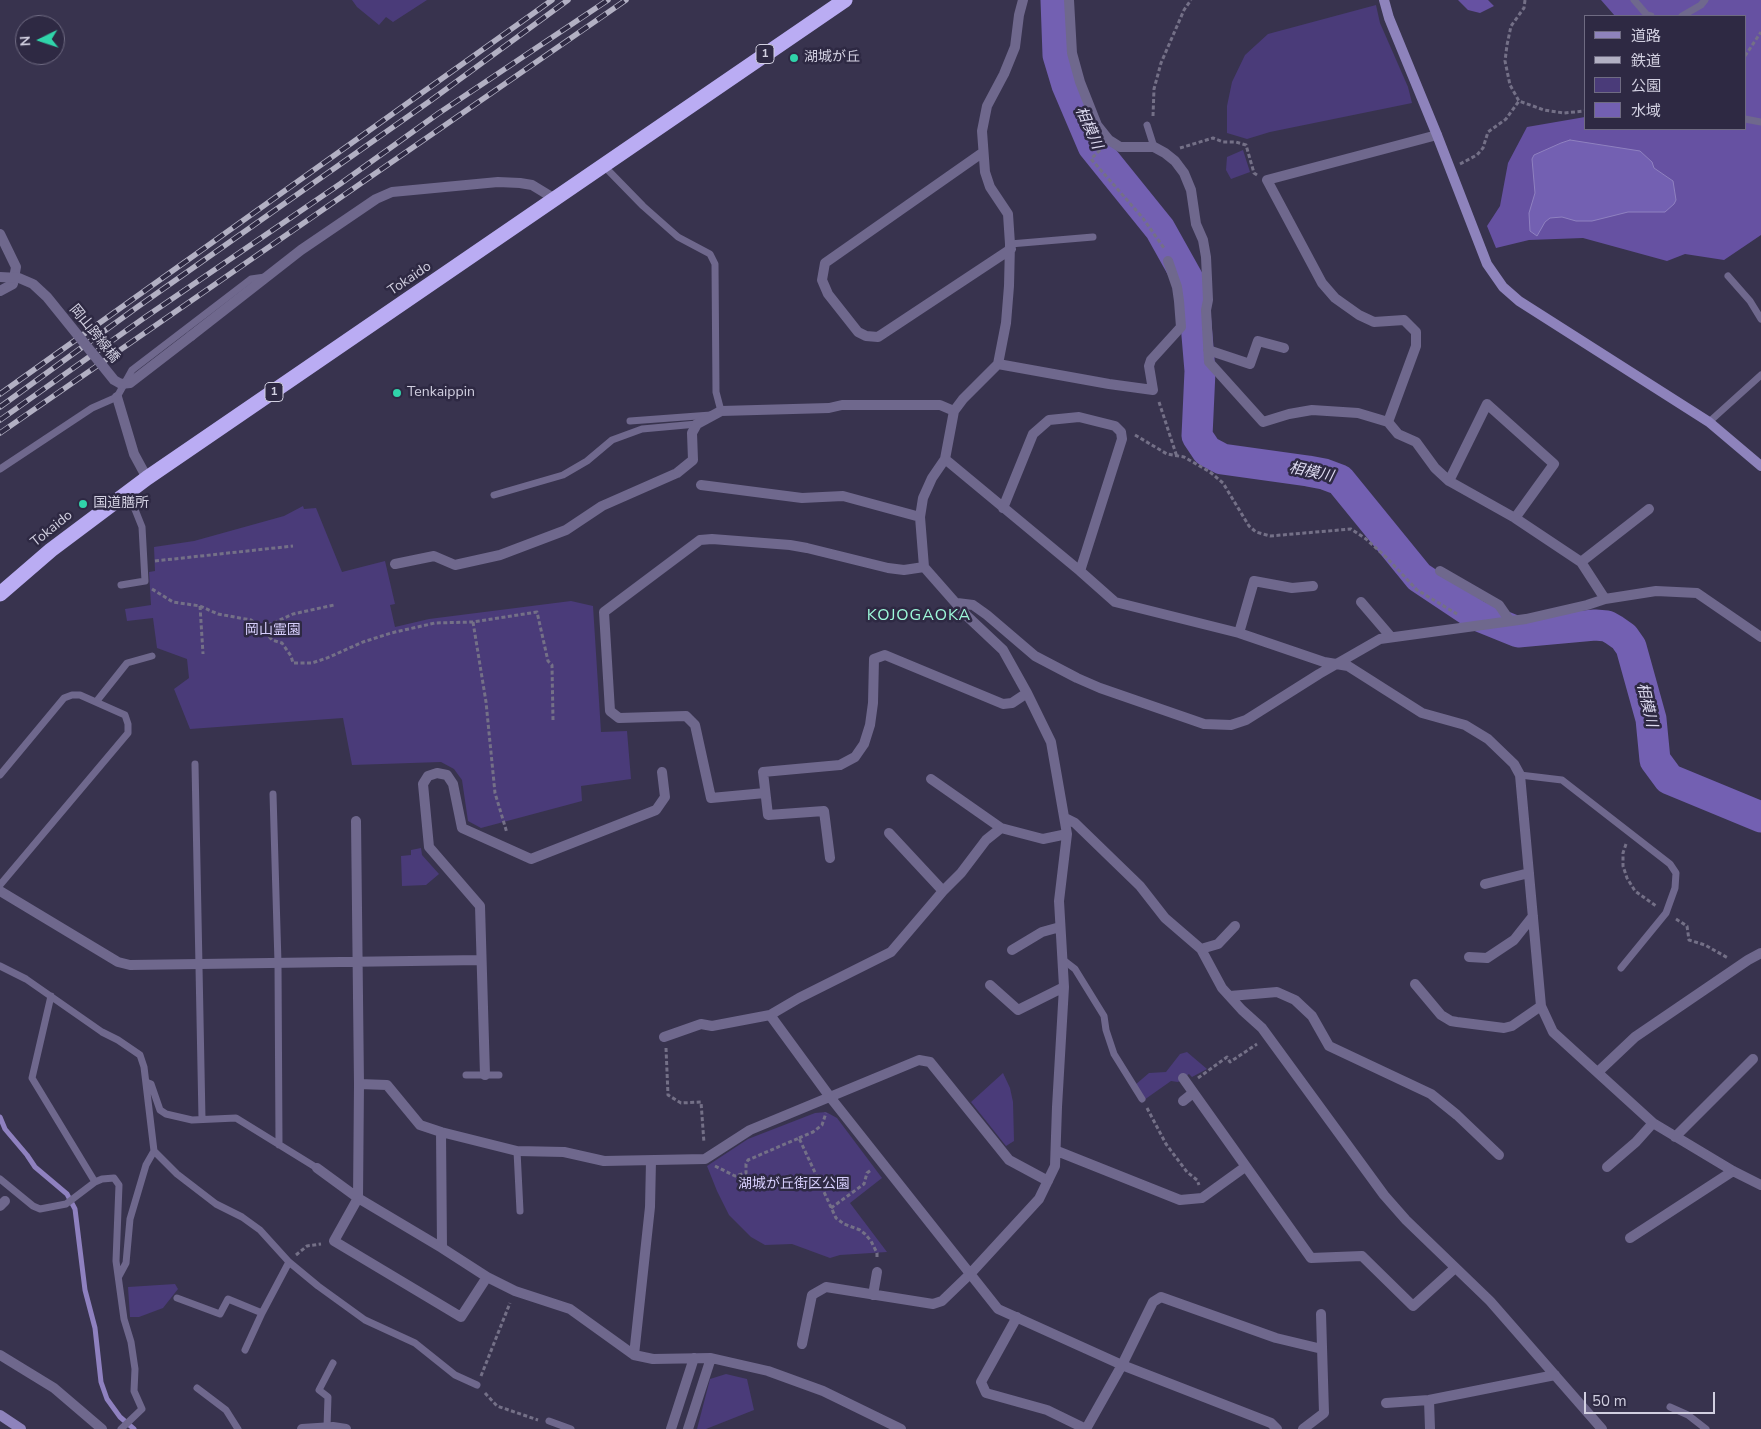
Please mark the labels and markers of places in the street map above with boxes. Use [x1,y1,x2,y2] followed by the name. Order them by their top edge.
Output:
[804,50,860,66] place label: 湖城が丘
[788,52,800,64] marker: 湖城が丘
[407,385,475,401] place label: Tenkaippin
[391,387,403,399] marker: Tenkaippin
[93,496,149,512] place label: 国道膳所
[77,498,89,510] marker: 国道膳所

